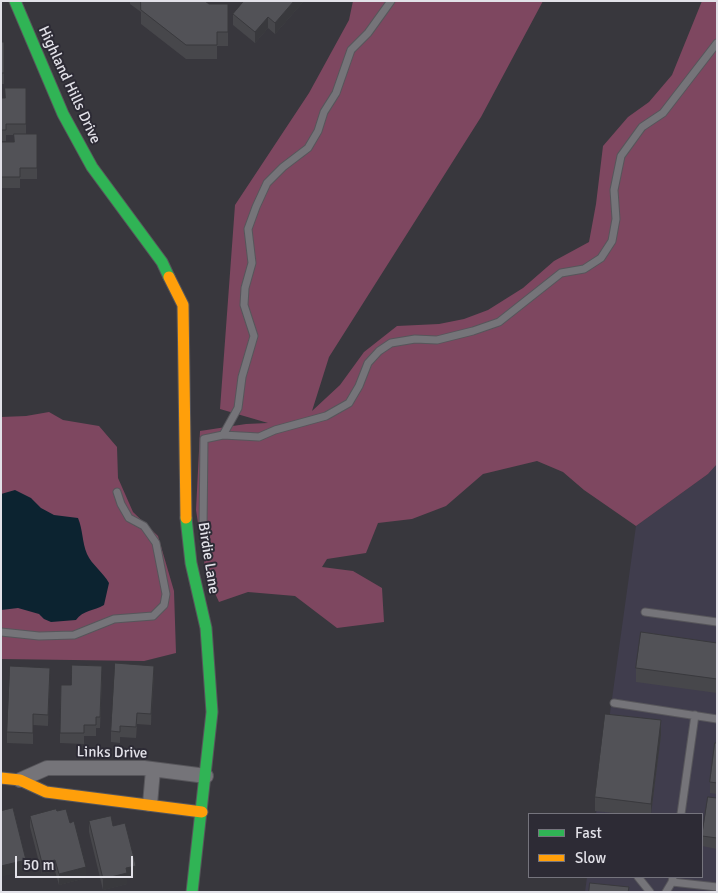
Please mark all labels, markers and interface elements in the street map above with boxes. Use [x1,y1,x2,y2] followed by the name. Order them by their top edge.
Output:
[34,23,104,147] street label: Highland Hills Drive
[193,521,223,595] street label: Birdie Lane
[76,743,148,763] street label: Links Drive
[528,813,703,878] legend
[575,824,602,842] text: Fast
[18,846,135,878] scale bar
[575,849,606,867] text: Slow
[23,856,54,874] text: 50 m

